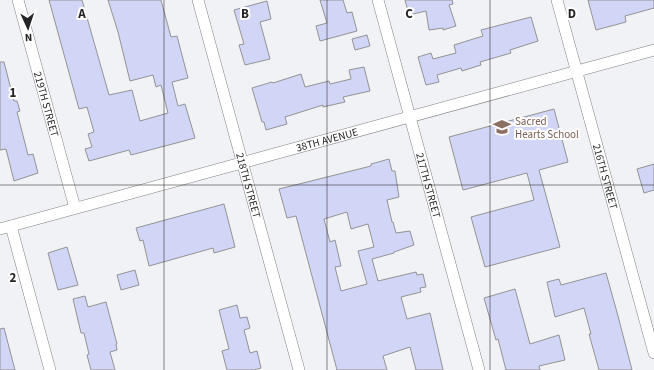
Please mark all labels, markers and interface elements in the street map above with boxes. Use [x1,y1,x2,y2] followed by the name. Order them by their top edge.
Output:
[77,5,86,23] text: A
[241,5,249,23] text: B
[405,5,413,23] text: C
[568,5,576,23] text: D
[8,8,48,48] north arrow
[24,30,33,45] text: N
[30,70,62,139] street label: 219TH STREET
[10,84,17,102] text: 1
[515,114,579,142] place label: Sacred Hearts School
[492,117,512,137] school or university icon: Sacred Hearts School
[294,124,360,156] street label: 38TH AVENUE
[589,142,621,211] street label: 216TH STREET
[232,151,264,220] street label: 218TH STREET
[412,151,444,220] street label: 217TH STREET
[10,269,17,287] text: 2

